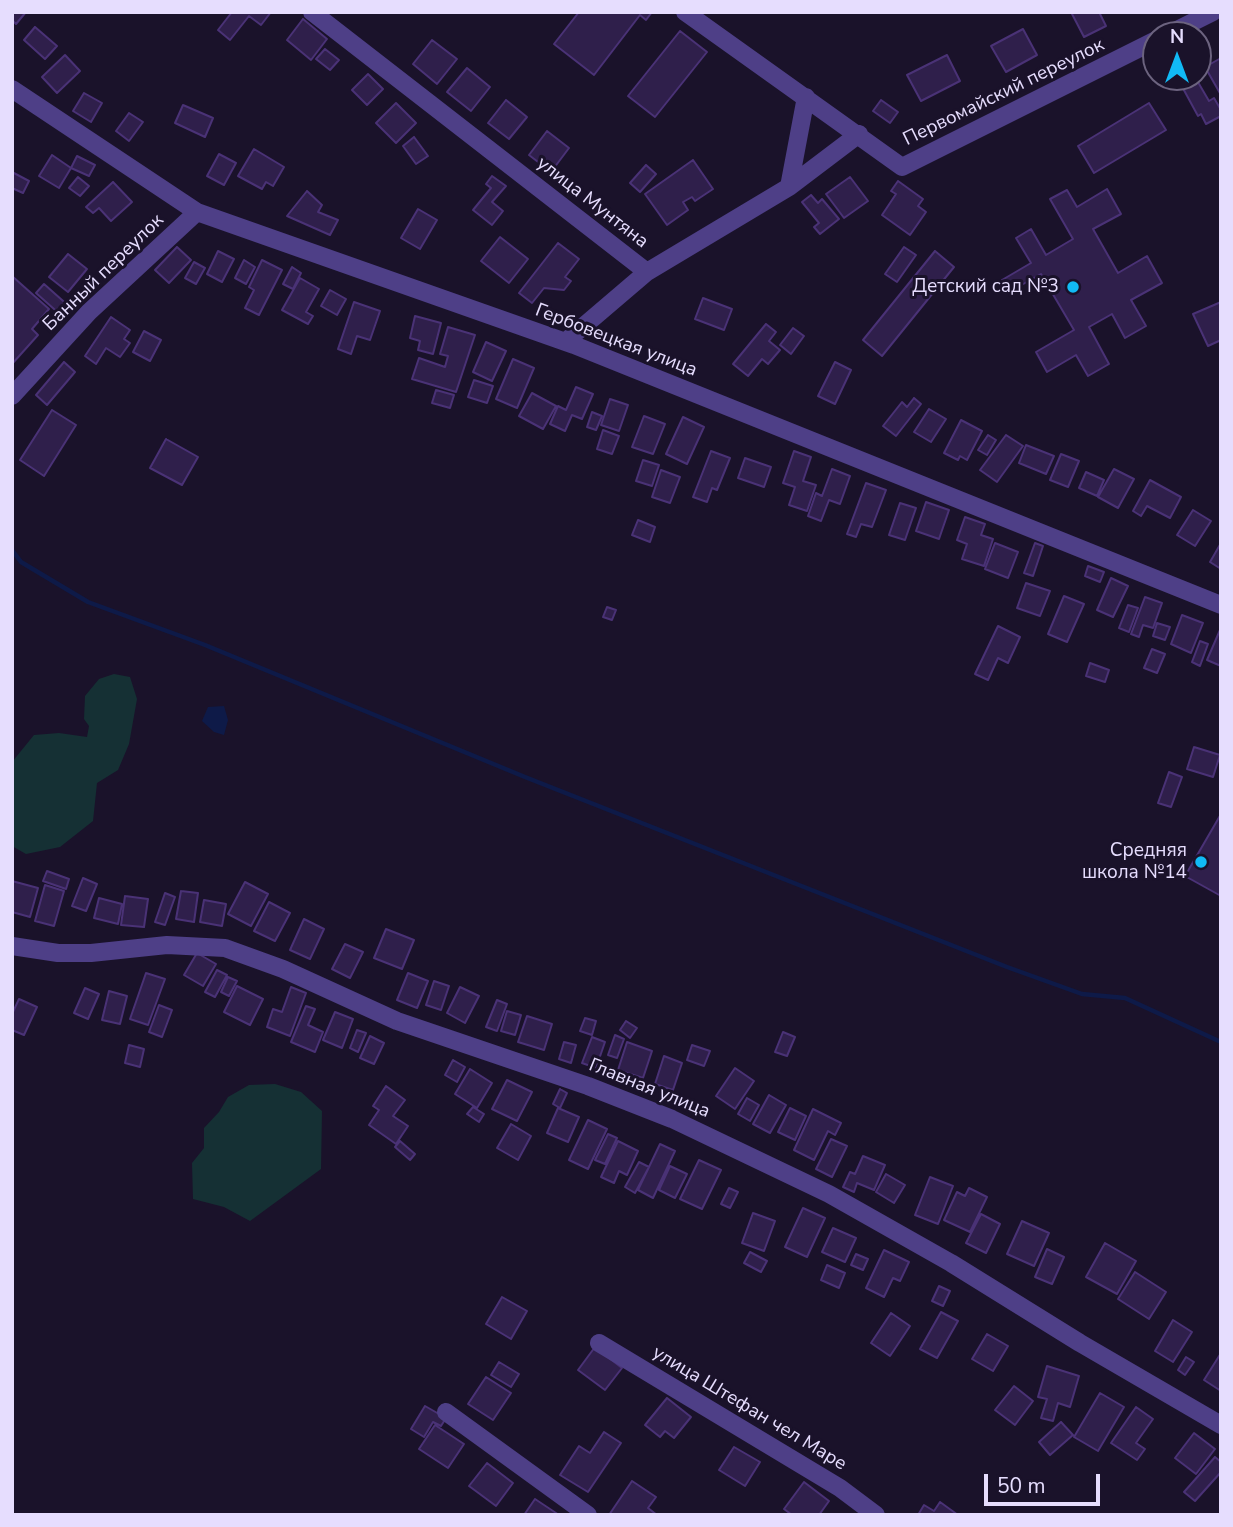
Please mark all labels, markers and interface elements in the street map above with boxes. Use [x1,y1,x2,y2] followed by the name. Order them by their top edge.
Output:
[1142,21,1212,91] north arrow
[1170,24,1184,50] text: N
[900,34,1108,152] street label: Первомайский переулок
[532,152,652,254] street label: улица Мунтяна
[39,210,169,336] street label: Банный переулок
[912,276,1059,298] place label: Детский сад №3
[1065,279,1081,295] marker: Детский сад №3
[532,300,700,382] street label: Гербовецкая улица
[1082,840,1187,884] place label: Средняя школа №14
[1193,854,1209,870] marker: Средняя школа №14
[585,1054,713,1124] street label: Главная улица
[648,1342,850,1476] street label: улица Штефан чел Маре
[988,1460,1104,1504] scale bar
[997,1472,1046,1500] text: 50 m

